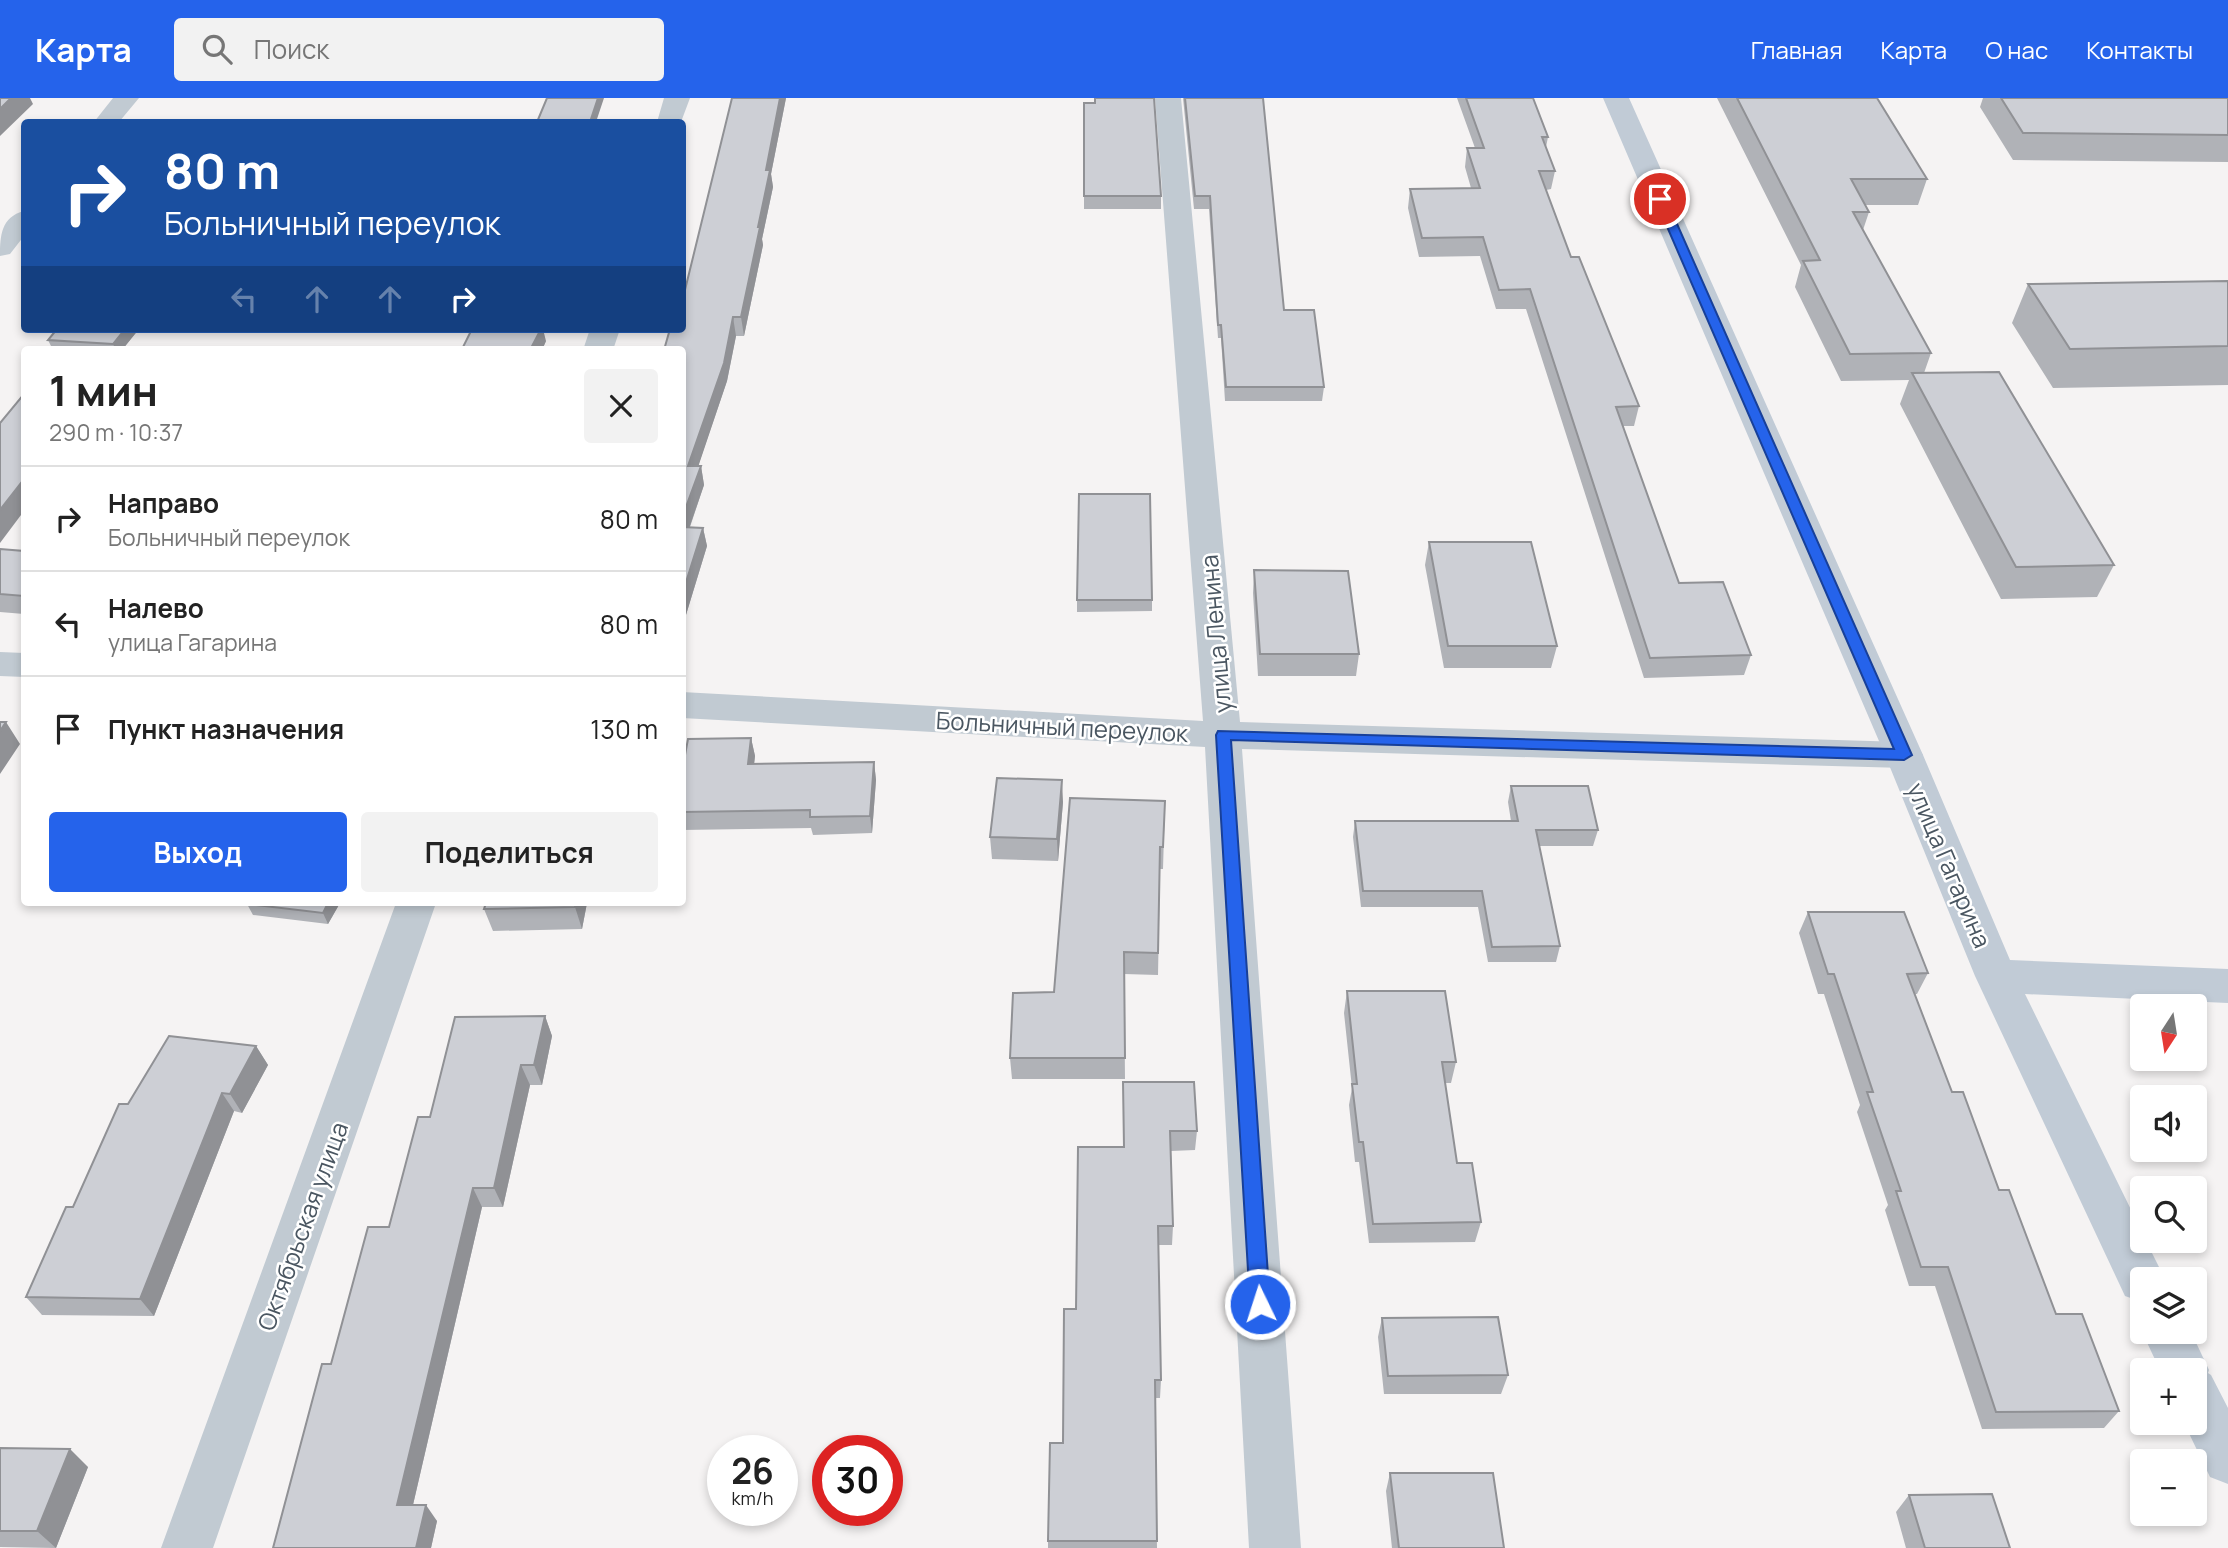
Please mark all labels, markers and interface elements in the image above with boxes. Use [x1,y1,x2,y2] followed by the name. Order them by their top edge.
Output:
[174,18,664,81] search box
[35,27,132,72] text: Карта
[198,30,236,68] icon: search
[254,31,329,67] text: Поиск
[1751,33,1842,66] text: Главная
[1880,33,1947,66] text: Карта
[1985,33,2048,66] text: О нас
[2086,33,2193,66] text: Контакты
[164,137,280,204] text: 80 m
[49,147,140,238] icon: right
[1630,169,1690,229] pin
[1641,180,1679,218] icon: arrive
[164,201,500,245] text: Больничный переулок
[225,280,263,318] icon: left
[298,280,336,318] icon: ahead
[371,280,409,318] icon: ahead
[444,280,482,318] icon: right
[49,361,158,419] text: 1 мин
[584,369,658,443] button: close
[49,416,183,448] text: 290 m · 10:37
[108,485,219,521] text: Направо
[49,500,87,538] icon: right
[600,501,658,537] text: 80 m
[108,521,350,553] text: Больничный переулок
[1192,553,1238,715] street label: улица Ленина
[108,590,204,626] text: Налево
[49,605,87,643] icon: left
[600,606,658,642] text: 80 m
[108,626,277,658] text: улица Гагарина
[935,703,1190,749] street label: Больничный переулок
[49,710,87,748] icon: arrive
[108,711,344,747] text: Пункт назначения
[590,711,658,747] text: 130 m
[1900,777,2000,953] street label: улица Гагарина
[49,812,347,892] button: Выход
[361,812,658,892] button: Поделиться
[2130,994,2207,1071] north arrow
[2130,994,2207,1526] map controls
[2130,1085,2207,1162] button: sound
[249,1117,355,1335] street label: Октябрьская улица
[2130,1176,2207,1253] button: search
[1223,1267,1297,1341] position arrow
[2130,1267,2207,1344] button: layers
[2130,1358,2207,1435] button: +
[812,1435,903,1526] speed limit sign: 30
[731,1447,774,1495] text: 26
[2130,1449,2207,1526] button: −
[732,1486,773,1510] text: km/h

